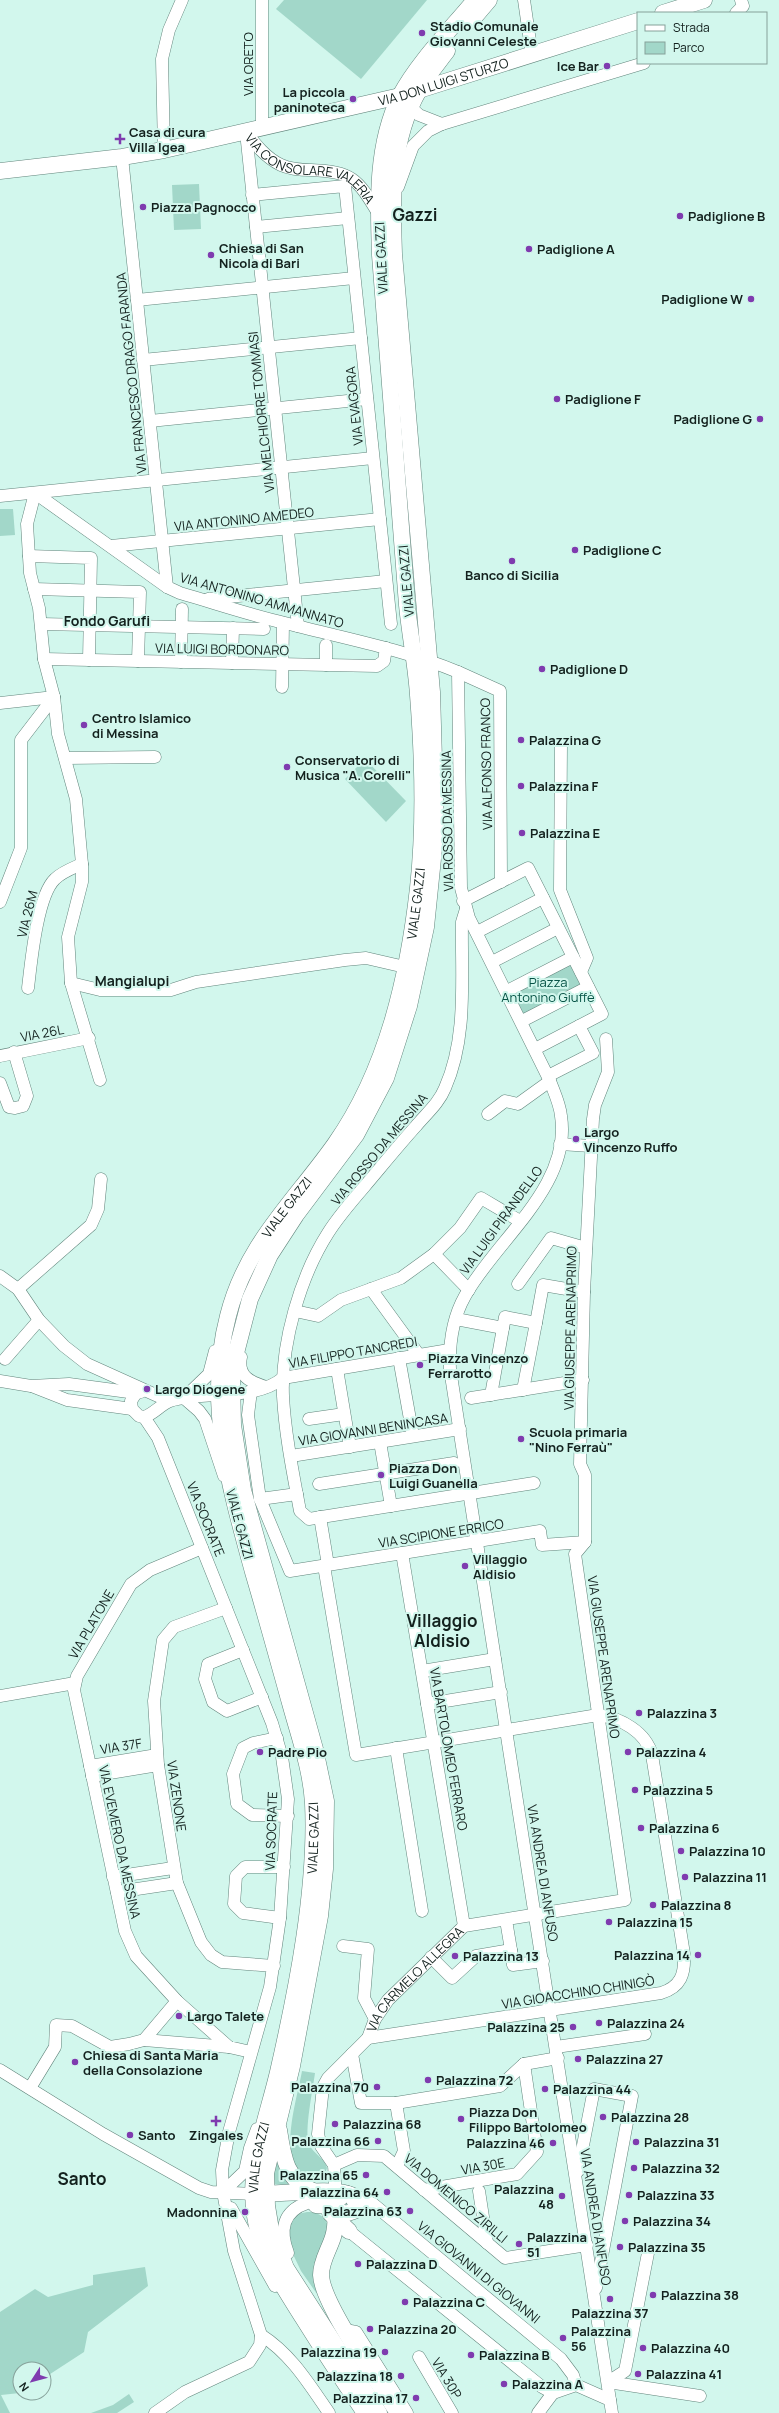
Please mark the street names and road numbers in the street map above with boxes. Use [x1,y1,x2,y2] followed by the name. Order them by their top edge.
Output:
[239,31,257,96] street label: VIA ORETO
[376,53,511,110] street label: VIA DON LUIGI STURZO
[241,129,379,207] street label: VIA CONSOLARE VALERIA
[370,222,392,294] street label: VIALE GAZZI
[111,272,151,474] street label: VIA FRANCESCO DRAGO FARANDA
[244,331,278,493] street label: VIA MELCHIORRE TOMMASI
[341,366,367,446] street label: VIA EVAGORA
[173,503,315,535] street label: VIA ANTONINO AMEDEO
[394,544,418,618] street label: VIALE GAZZI
[178,568,347,632] street label: VIA ANTONINO AMMANNATO
[155,639,290,659] street label: VIA LUIGI BORDONARO
[476,697,496,830] street label: VIA ALFONSO FRANCO
[437,750,457,892] street label: VIA ROSSO DA MESSINA
[402,867,429,941] street label: VIALE GAZZI
[12,888,42,940] street label: VIA 26M
[19,1020,66,1046] street label: VIA 26L
[327,1089,431,1209] street label: VIA ROSSO DA MESSINA
[455,1162,547,1278] street label: VIA LUIGI PIRANDELLO
[258,1173,316,1241] street label: VIALE GAZZI
[560,1245,580,1410] street label: VIA GIUSEPPE ARENAPRIMO
[287,1332,419,1372] street label: VIA FILIPPO TANCREDI
[297,1408,449,1450] street label: VIA GIOVANNI BENINCASA
[183,1479,229,1559] street label: VIA SOCRATE
[222,1487,258,1561] street label: VIALE GAZZI
[377,1514,506,1552] street label: VIA SCIPIONE ERRICO
[584,1574,624,1740] street label: VIA GIUSEPPE ARENAPRIMO
[64,1586,118,1662] street label: VIA PLATONE
[426,1666,472,1832] street label: VIA BARTOLOMEO FERRARO
[99,1734,144,1758] street label: VIA 37F
[163,1759,191,1833] street label: VIA ZENONE
[95,1764,145,1920] street label: VIA EVEMERO DA MESSINA
[261,1791,281,1871] street label: VIA SOCRATE
[303,1802,323,1875] street label: VIALE GAZZI
[523,1803,563,1943] street label: VIA ANDREA DI ANFUSO
[362,1922,468,2034] street label: VIA CARMELO ALLEGRA
[500,1971,656,2013] street label: VIA GIOACCHINO CHINIGÒ
[244,2120,273,2193] street label: VIALE GAZZI
[576,2147,616,2287] street label: VIA ANDREA DI ANFUSO
[400,2149,512,2247] street label: VIA DOMENICO ZIRILLI
[460,2153,506,2179] street label: VIA 30E
[414,2217,544,2327] street label: VIA GIOVANNI DI GIOVANNI
[428,2354,466,2402] street label: VIA 30P

